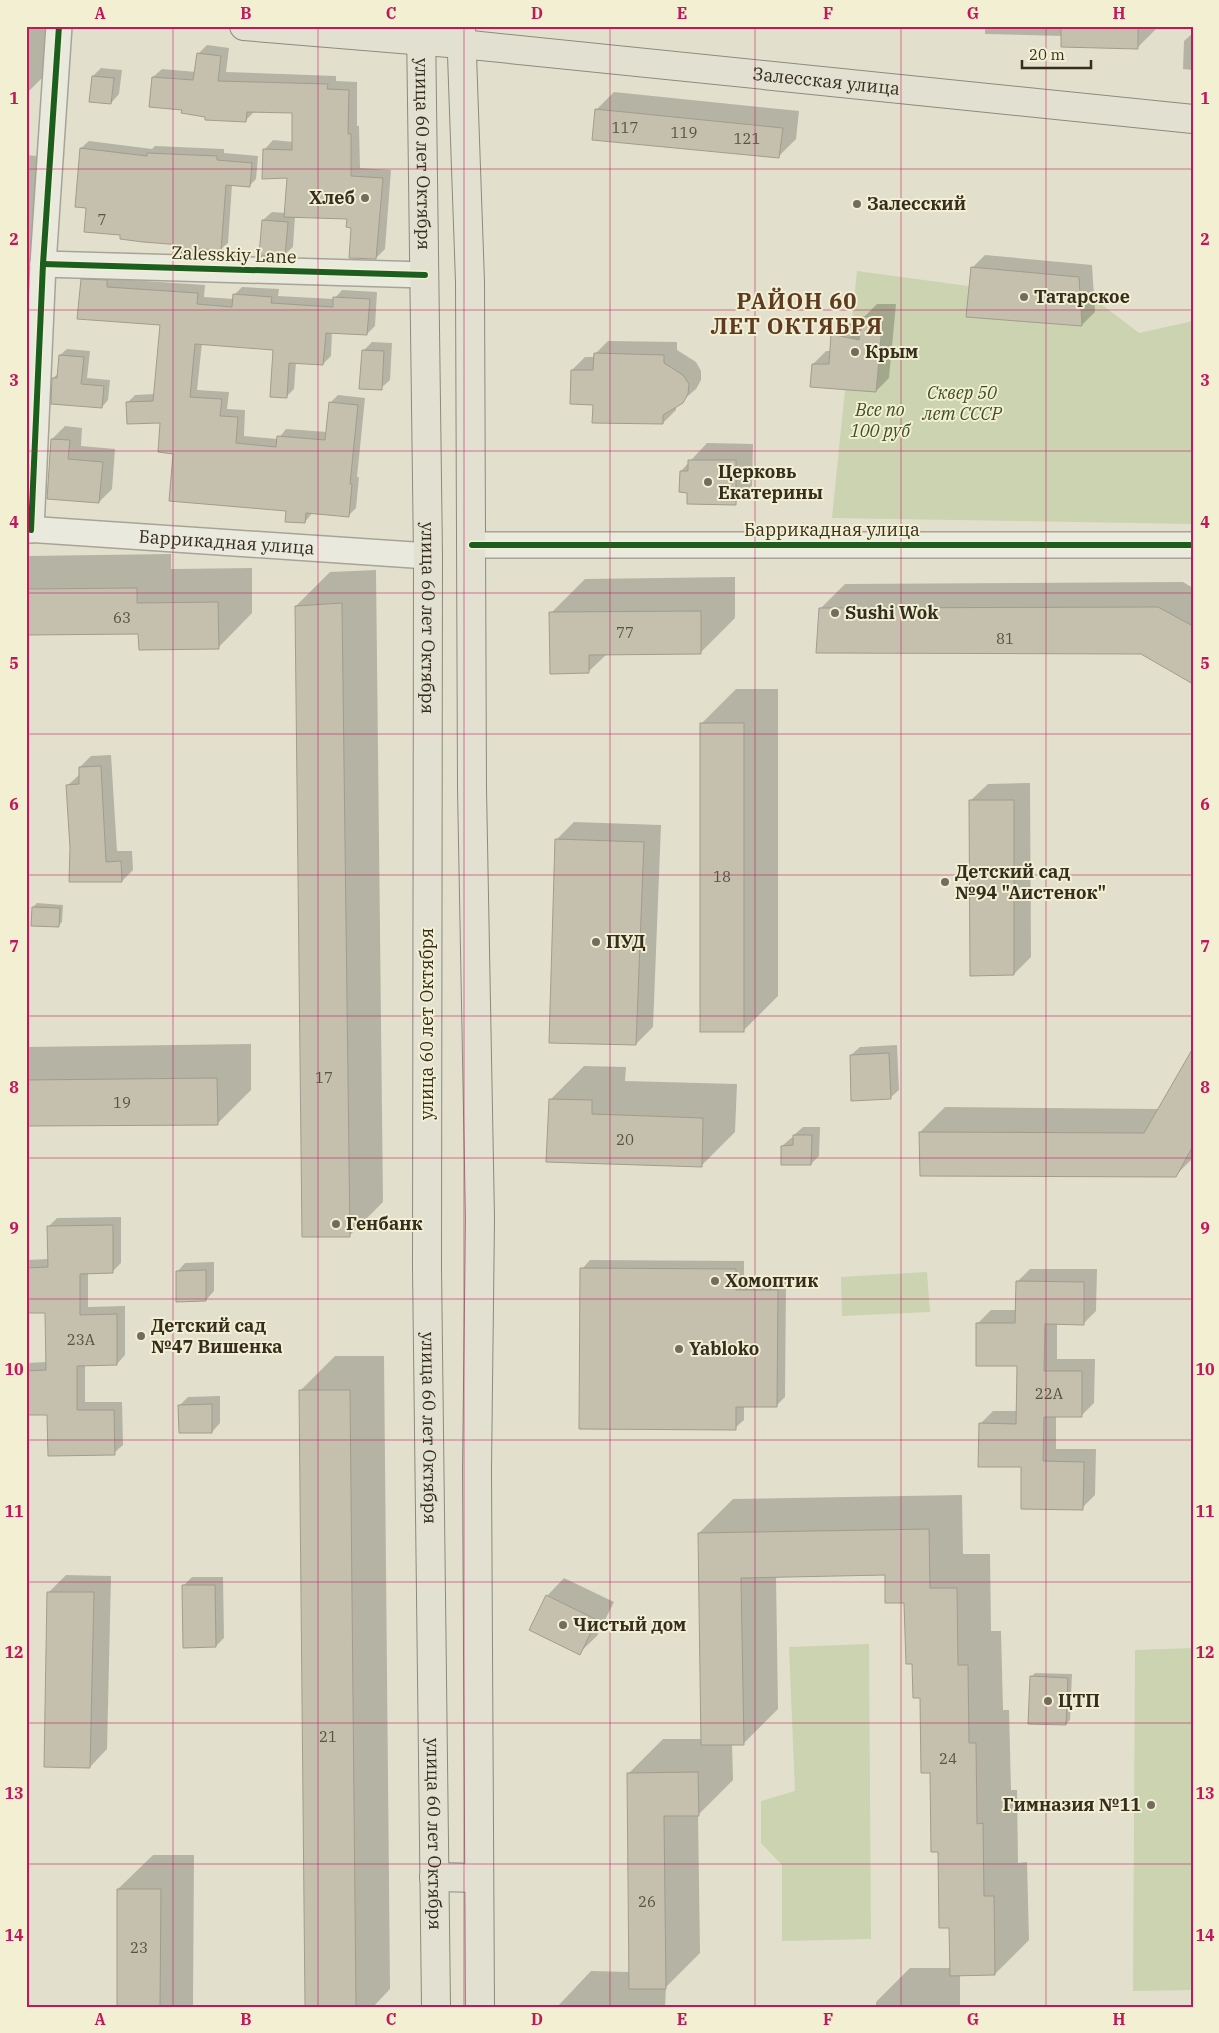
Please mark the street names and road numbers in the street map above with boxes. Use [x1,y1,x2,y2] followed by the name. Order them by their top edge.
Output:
[410,58,436,250] street label: улица 60 лет Октября
[752,62,901,100] street label: Залесская улица
[171,241,297,268] street label: Zalesskiy Lane
[744,518,920,541] street label: Баррикадная улица
[417,522,440,714] street label: улица 60 лет Октября
[138,525,315,559] street label: Баррикадная улица
[415,928,438,1120] street label: улица 60 лет Октября
[417,1332,442,1524] street label: улица 60 лет Октября
[422,1738,447,1930] street label: улица 60 лет Октября

